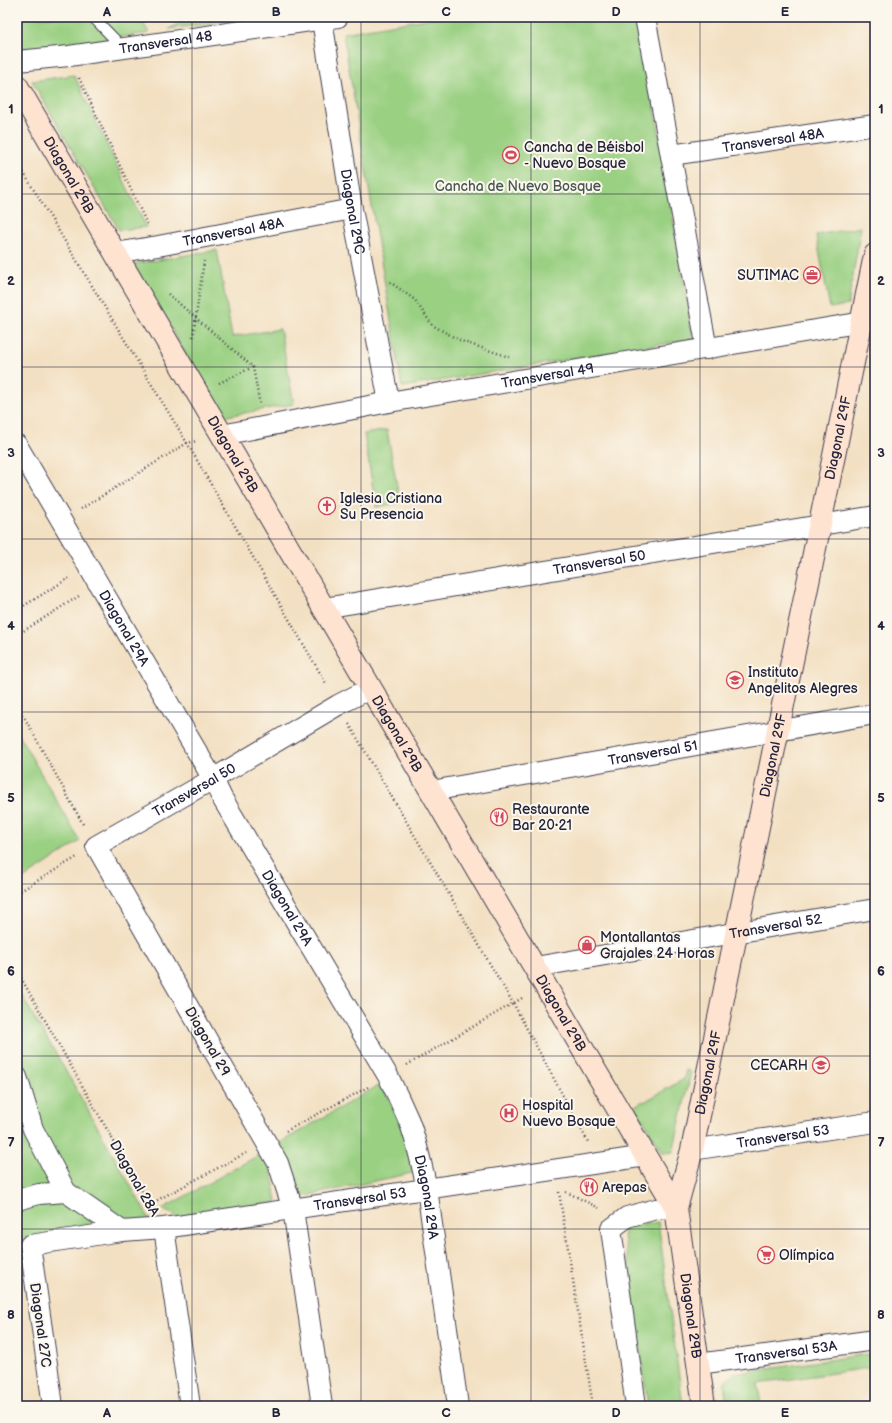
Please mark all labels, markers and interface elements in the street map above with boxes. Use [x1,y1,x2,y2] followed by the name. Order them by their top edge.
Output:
[102,4,111,20] text: A
[271,4,281,20] text: B
[441,4,451,20] text: C
[611,4,621,20] text: D
[781,4,790,20] text: E
[118,27,213,58] street label: Transversal 48
[8,101,14,117] text: 1
[878,101,884,117] text: 1
[721,125,825,156] street label: Transversal 48A
[40,134,98,217] street label: Diagonal 29B
[524,139,644,172] place label: Cancha de Béisbol - Nuevo Bosque
[501,145,521,165] sports icon: Cancha de Béisbol - Nuevo Bosque
[337,168,369,256] street label: Diagonal 29C
[435,178,601,195] park label: Cancha de Nuevo Bosque
[181,214,285,250] street label: Transversal 48A
[802,265,822,285] office icon: SUTIMAC
[737,267,799,284] place label: SUTIMAC
[7,273,15,289] text: 2
[877,273,885,289] text: 2
[500,360,595,392] street label: Transversal 49
[821,394,855,481] street label: Diagonal 29F
[204,413,262,496] street label: Diagonal 29B
[7,445,15,461] text: 3
[877,445,885,461] text: 3
[340,490,442,523] place label: Iglesia Cristiana Su Presencia
[317,496,337,516] church icon: Iglesia Cristiana Su Presencia
[552,546,647,579] street label: Transversal 50
[95,587,153,670] street label: Diagonal 29A
[7,618,15,634] text: 4
[877,618,885,634] text: 4
[748,664,858,697] place label: Instituto Angelitos Alegres
[725,670,745,690] school or university icon: Instituto Angelitos Alegres
[368,692,426,776] street label: Diagonal 29B
[756,711,790,799] street label: Diagonal 29F
[607,737,699,769] street label: Transversal 51
[150,759,239,821] street label: Transversal 50
[7,790,15,806] text: 5
[877,790,885,806] text: 5
[512,801,590,834] place label: Restaurante Bar 20•21
[489,807,509,827] restaurant icon: Restaurante Bar 20•21
[258,867,316,949] street label: Diagonal 29A
[728,910,824,943] street label: Transversal 52
[600,929,715,962] place label: Montallantas Grajales 24 Horas
[577,935,597,955] shop icon: Montallantas Grajales 24 Horas
[7,963,15,979] text: 6
[877,963,885,979] text: 6
[532,972,590,1055] street label: Diagonal 29B
[181,1004,234,1079] street label: Diagonal 29
[691,1029,725,1116] street label: Diagonal 29F
[811,1055,831,1075] school or university icon: CECARH
[750,1057,808,1074] place label: CECARH
[522,1097,616,1130] place label: Hospital Nuevo Bosque
[499,1103,519,1123] hospital icon: Hospital Nuevo Bosque
[735,1121,831,1152] street label: Transversal 53
[7,1135,15,1151] text: 7
[877,1135,885,1151] text: 7
[106,1137,163,1220] street label: Diagonal 28A
[411,1153,442,1241] street label: Diagonal 29A
[579,1177,599,1197] restaurant icon: Arepas
[602,1179,647,1196] place label: Arepas
[313,1184,408,1215] street label: Transversal 53
[756,1245,776,1265] supermarket icon: Olímpica
[779,1247,835,1264] place label: Olímpica
[676,1272,705,1360] street label: Diagonal 29B
[26,1282,55,1369] street label: Diagonal 27C
[7,1307,15,1323] text: 8
[877,1307,885,1323] text: 8
[734,1337,838,1368] street label: Transversal 53A
[102,1405,111,1421] text: A
[271,1405,281,1421] text: B
[441,1405,451,1421] text: C
[611,1405,621,1421] text: D
[781,1405,790,1421] text: E

